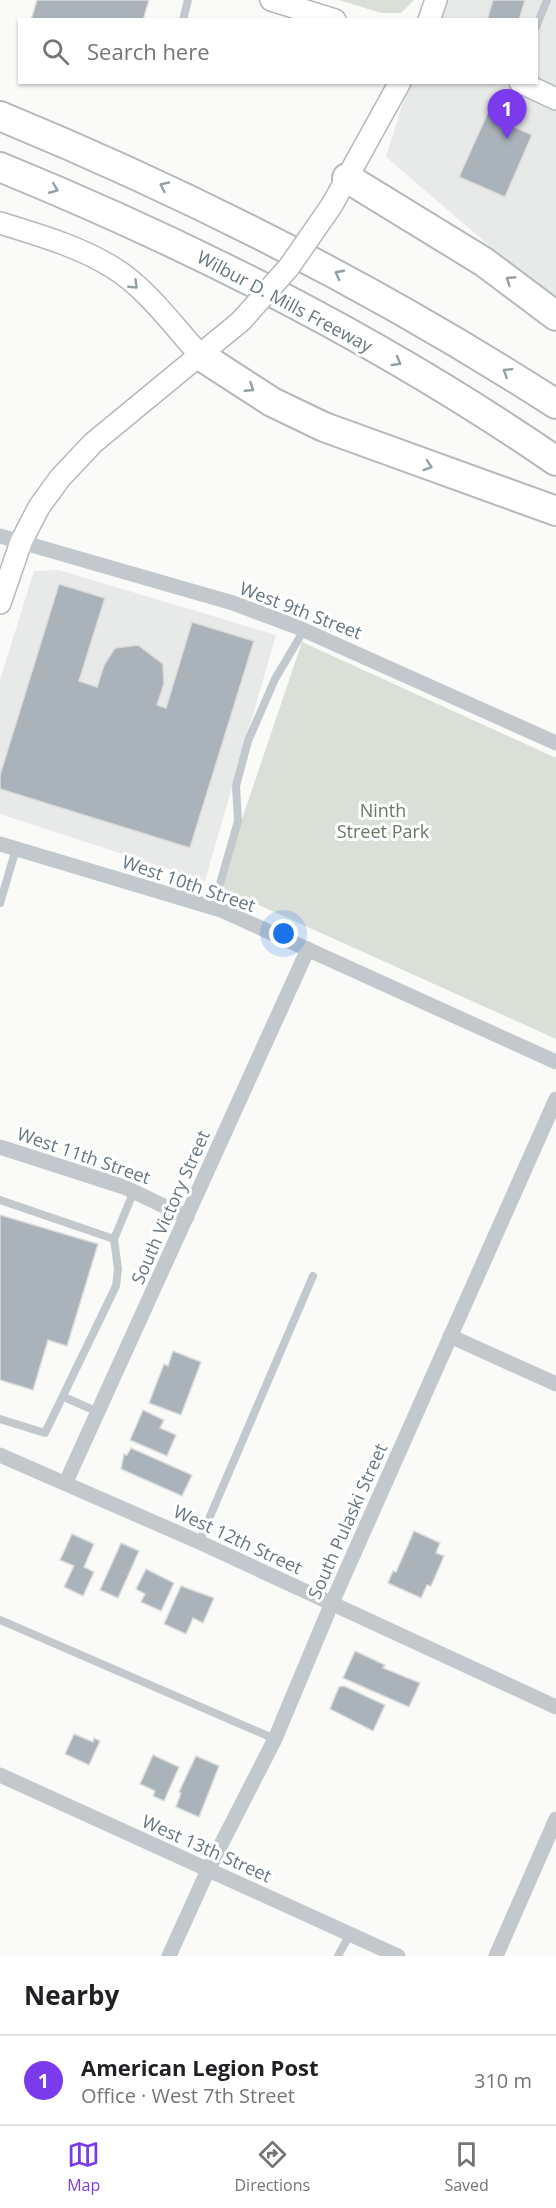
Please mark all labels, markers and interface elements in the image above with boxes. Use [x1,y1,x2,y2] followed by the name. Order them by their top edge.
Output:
[18,18,538,84] search box
[39,35,72,68] icon: search
[87,36,210,66] text: Search here
[488,90,526,139] pin: 1
[48,182,59,194] one-way arrow
[160,182,171,194] one-way arrow
[193,245,378,358] street label: Wilbur D. Mills Freeway
[334,270,345,281] one-way arrow
[506,276,517,287] one-way arrow
[127,278,138,289] one-way arrow
[391,355,401,366] one-way arrow
[503,368,513,380] one-way arrow
[243,381,254,392] one-way arrow
[422,458,433,471] one-way arrow
[236,576,366,644] street label: West 9th Street
[337,798,430,843] park label: Ninth Street Park
[119,849,259,917] street label: West 10th Street
[269,919,298,948] your location
[14,1121,154,1189] street label: West 11th Street
[125,1126,215,1288] street label: South Victory Street
[302,1439,392,1603] street label: South Pulaski Street
[170,1499,306,1579] street label: West 12th Street
[138,1809,276,1887] street label: West 13th Street
[24,1977,119,2013] text: Nearby
[81,2052,319,2082] text: American Legion Post
[38,2067,49,2094] text: 1
[474,2067,532,2094] text: 310 m
[81,2082,295,2109] text: Office · West 7th Street
[67,2138,100,2196] tab: Map
[235,2138,310,2196] tab: Directions
[444,2138,489,2196] tab: Saved

